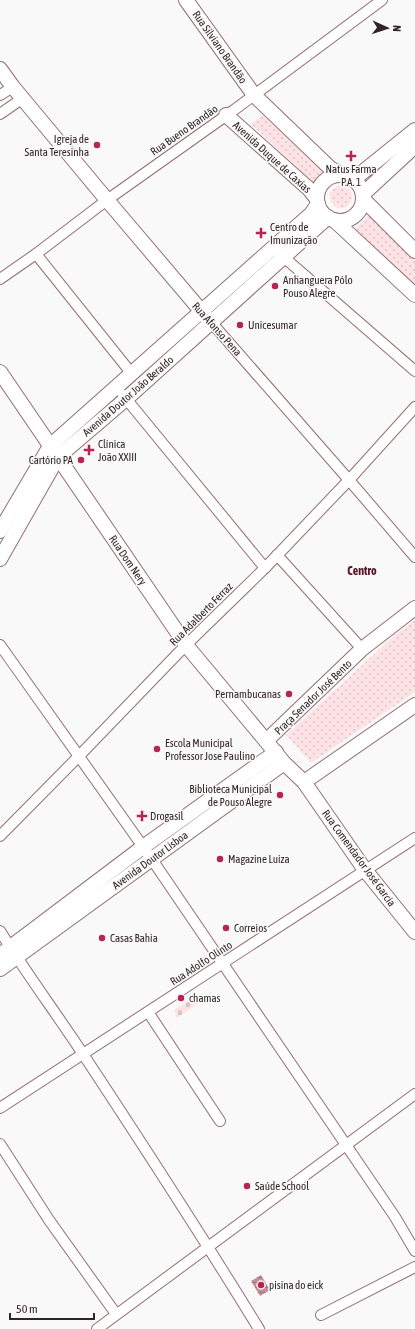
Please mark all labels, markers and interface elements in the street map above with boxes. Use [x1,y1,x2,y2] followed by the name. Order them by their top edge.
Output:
[190,8,250,86] street label: Rua Silviano Brandão
[367,8,407,48] north arrow
[391,25,403,32] text: N
[148,102,220,158] street label: Rua Bueno Brandão
[231,119,314,195] street label: Avenida Duque de Caxias
[25,133,89,158] place label: Igreja de Santa Teresinha
[92,140,102,150] marker: Igreja de Santa Teresinha
[346,151,356,161] marker: Natus Farma P.A. 1
[325,163,377,188] place label: Natus Farma P.A. 1
[270,221,317,246] place label: Centro de Imunização
[255,227,267,239] marker: Centro de Imunização
[283,274,353,299] place label: Anhanguera Pólo Pouso Alegre
[270,281,280,291] marker: Anhanguera Pólo Pouso Alegre
[190,300,244,358] street label: Rua Afonso Pena
[248,319,298,331] place label: Unicesumar
[235,320,245,330] marker: Unicesumar
[80,353,176,439] street label: Avenida Doutor João Beraldo
[98,438,137,463] place label: Clínica João XXIII
[83,444,95,456] marker: Clínica João XXIII
[29,454,74,466] place label: Cartório PA
[76,455,86,465] marker: Cartório PA
[107,533,149,588] street label: Rua Dom Nery
[347,564,377,578] district label: Centro
[167,580,235,648] street label: Rua Adalberto Ferraz
[272,657,354,737] street label: Praça Senador José Bento
[215,688,281,700] place label: Pernambucanas
[284,689,294,699] marker: Pernambucanas
[165,737,255,762] place label: Escola Municipal Professor Jose Paulino
[152,744,162,754] marker: Escola Municipal Professor Jose Paulino
[189,783,272,808] place label: Biblioteca Municipal de Pouso Alegre
[275,790,285,800] marker: Biblioteca Municipal de Pouso Alegre
[320,807,398,909] street label: Rua Comendador José Garcia
[150,810,184,822] place label: Drogasil
[137,811,147,821] marker: Drogasil
[110,829,190,891] street label: Avenida Doutor Lisboa
[228,853,290,865] place label: Magazine Luiza
[215,854,225,864] marker: Magazine Luiza
[234,922,267,934] place label: Correios
[221,923,231,933] marker: Correios
[110,932,158,944] place label: Casas Bahia
[97,933,107,943] marker: Casas Bahia
[168,939,234,987] street label: Rua Adolfo Olinto
[189,992,221,1004] place label: chamas
[176,993,186,1003] marker: chamas
[255,1180,309,1192] place label: Saúde School
[242,1181,252,1191] marker: Saúde School
[269,1279,324,1291] place label: pisina do eick
[256,1280,266,1290] marker: pisina do eick
[10,1295,94,1321] scale bar
[16,1302,38,1316] text: 50 m

